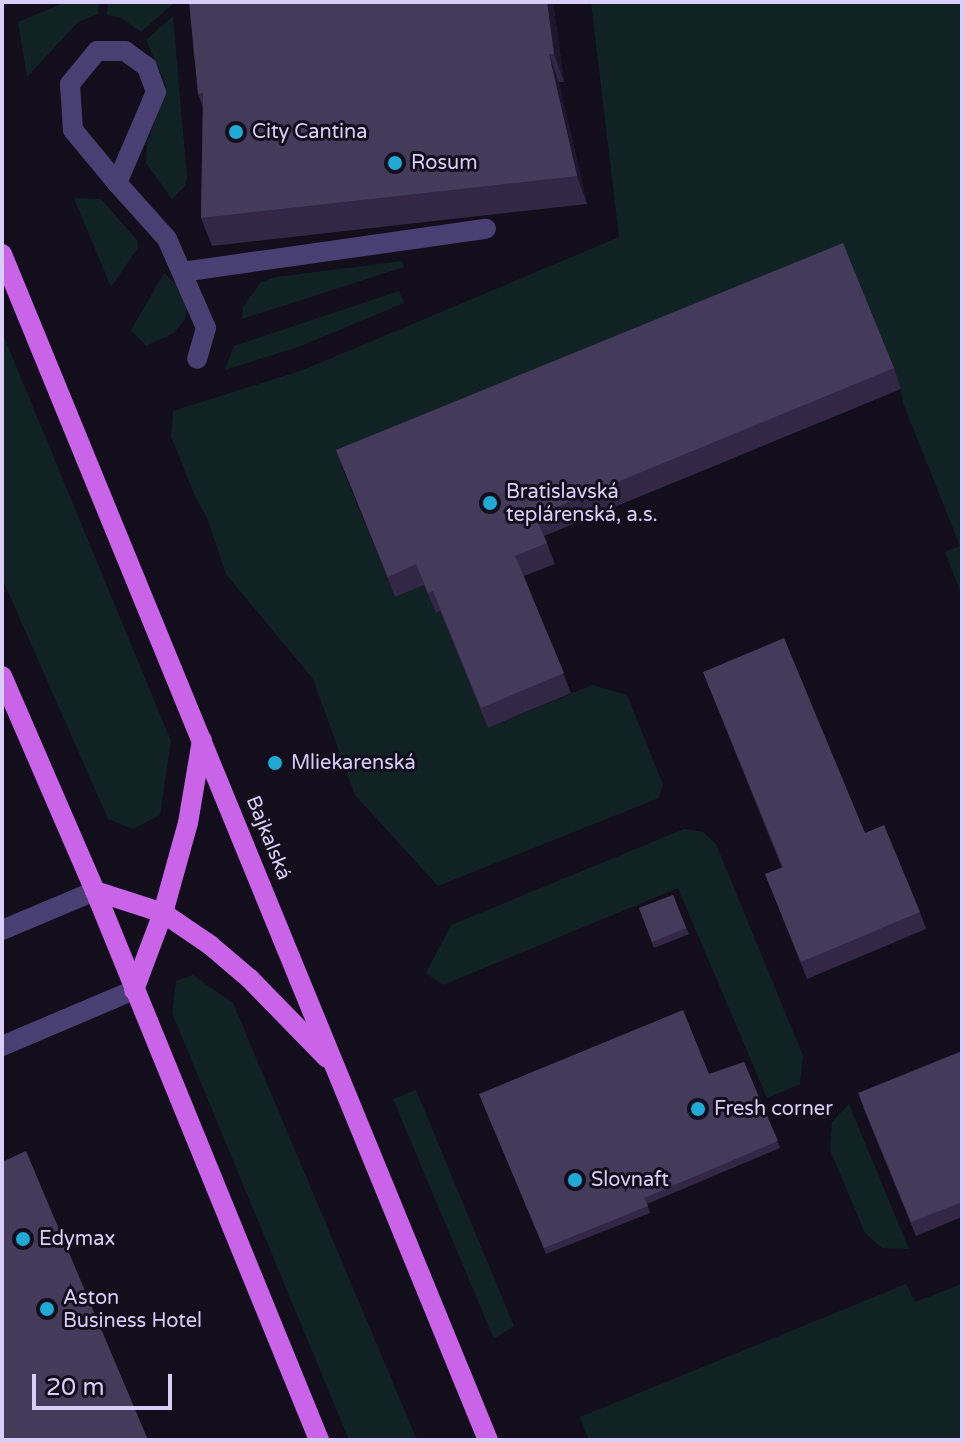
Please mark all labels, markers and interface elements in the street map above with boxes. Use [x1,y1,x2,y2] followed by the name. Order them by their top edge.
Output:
[252,120,367,144] place label: City Cantina
[227,123,245,141] marker: City Cantina
[411,151,478,175] place label: Rosum
[386,154,404,172] marker: Rosum
[506,480,658,527] place label: Bratislavská teplárenská, a.s.
[481,494,499,512] marker: Bratislavská teplárenská, a.s.
[291,751,416,775] place label: Mliekarenská
[266,754,284,772] marker: Mliekarenská
[240,792,296,884] street label: Bajkalská
[714,1097,833,1121] place label: Fresh corner
[689,1100,707,1118] marker: Fresh corner
[591,1168,669,1192] place label: Slovnaft
[566,1171,584,1189] marker: Slovnaft
[39,1227,115,1251] place label: Edymax
[14,1230,32,1248] marker: Edymax
[63,1286,202,1333] place label: Aston Business Hotel
[38,1300,56,1318] marker: Aston Business Hotel
[36,1358,176,1408] scale bar
[46,1373,104,1402] text: 20 m

